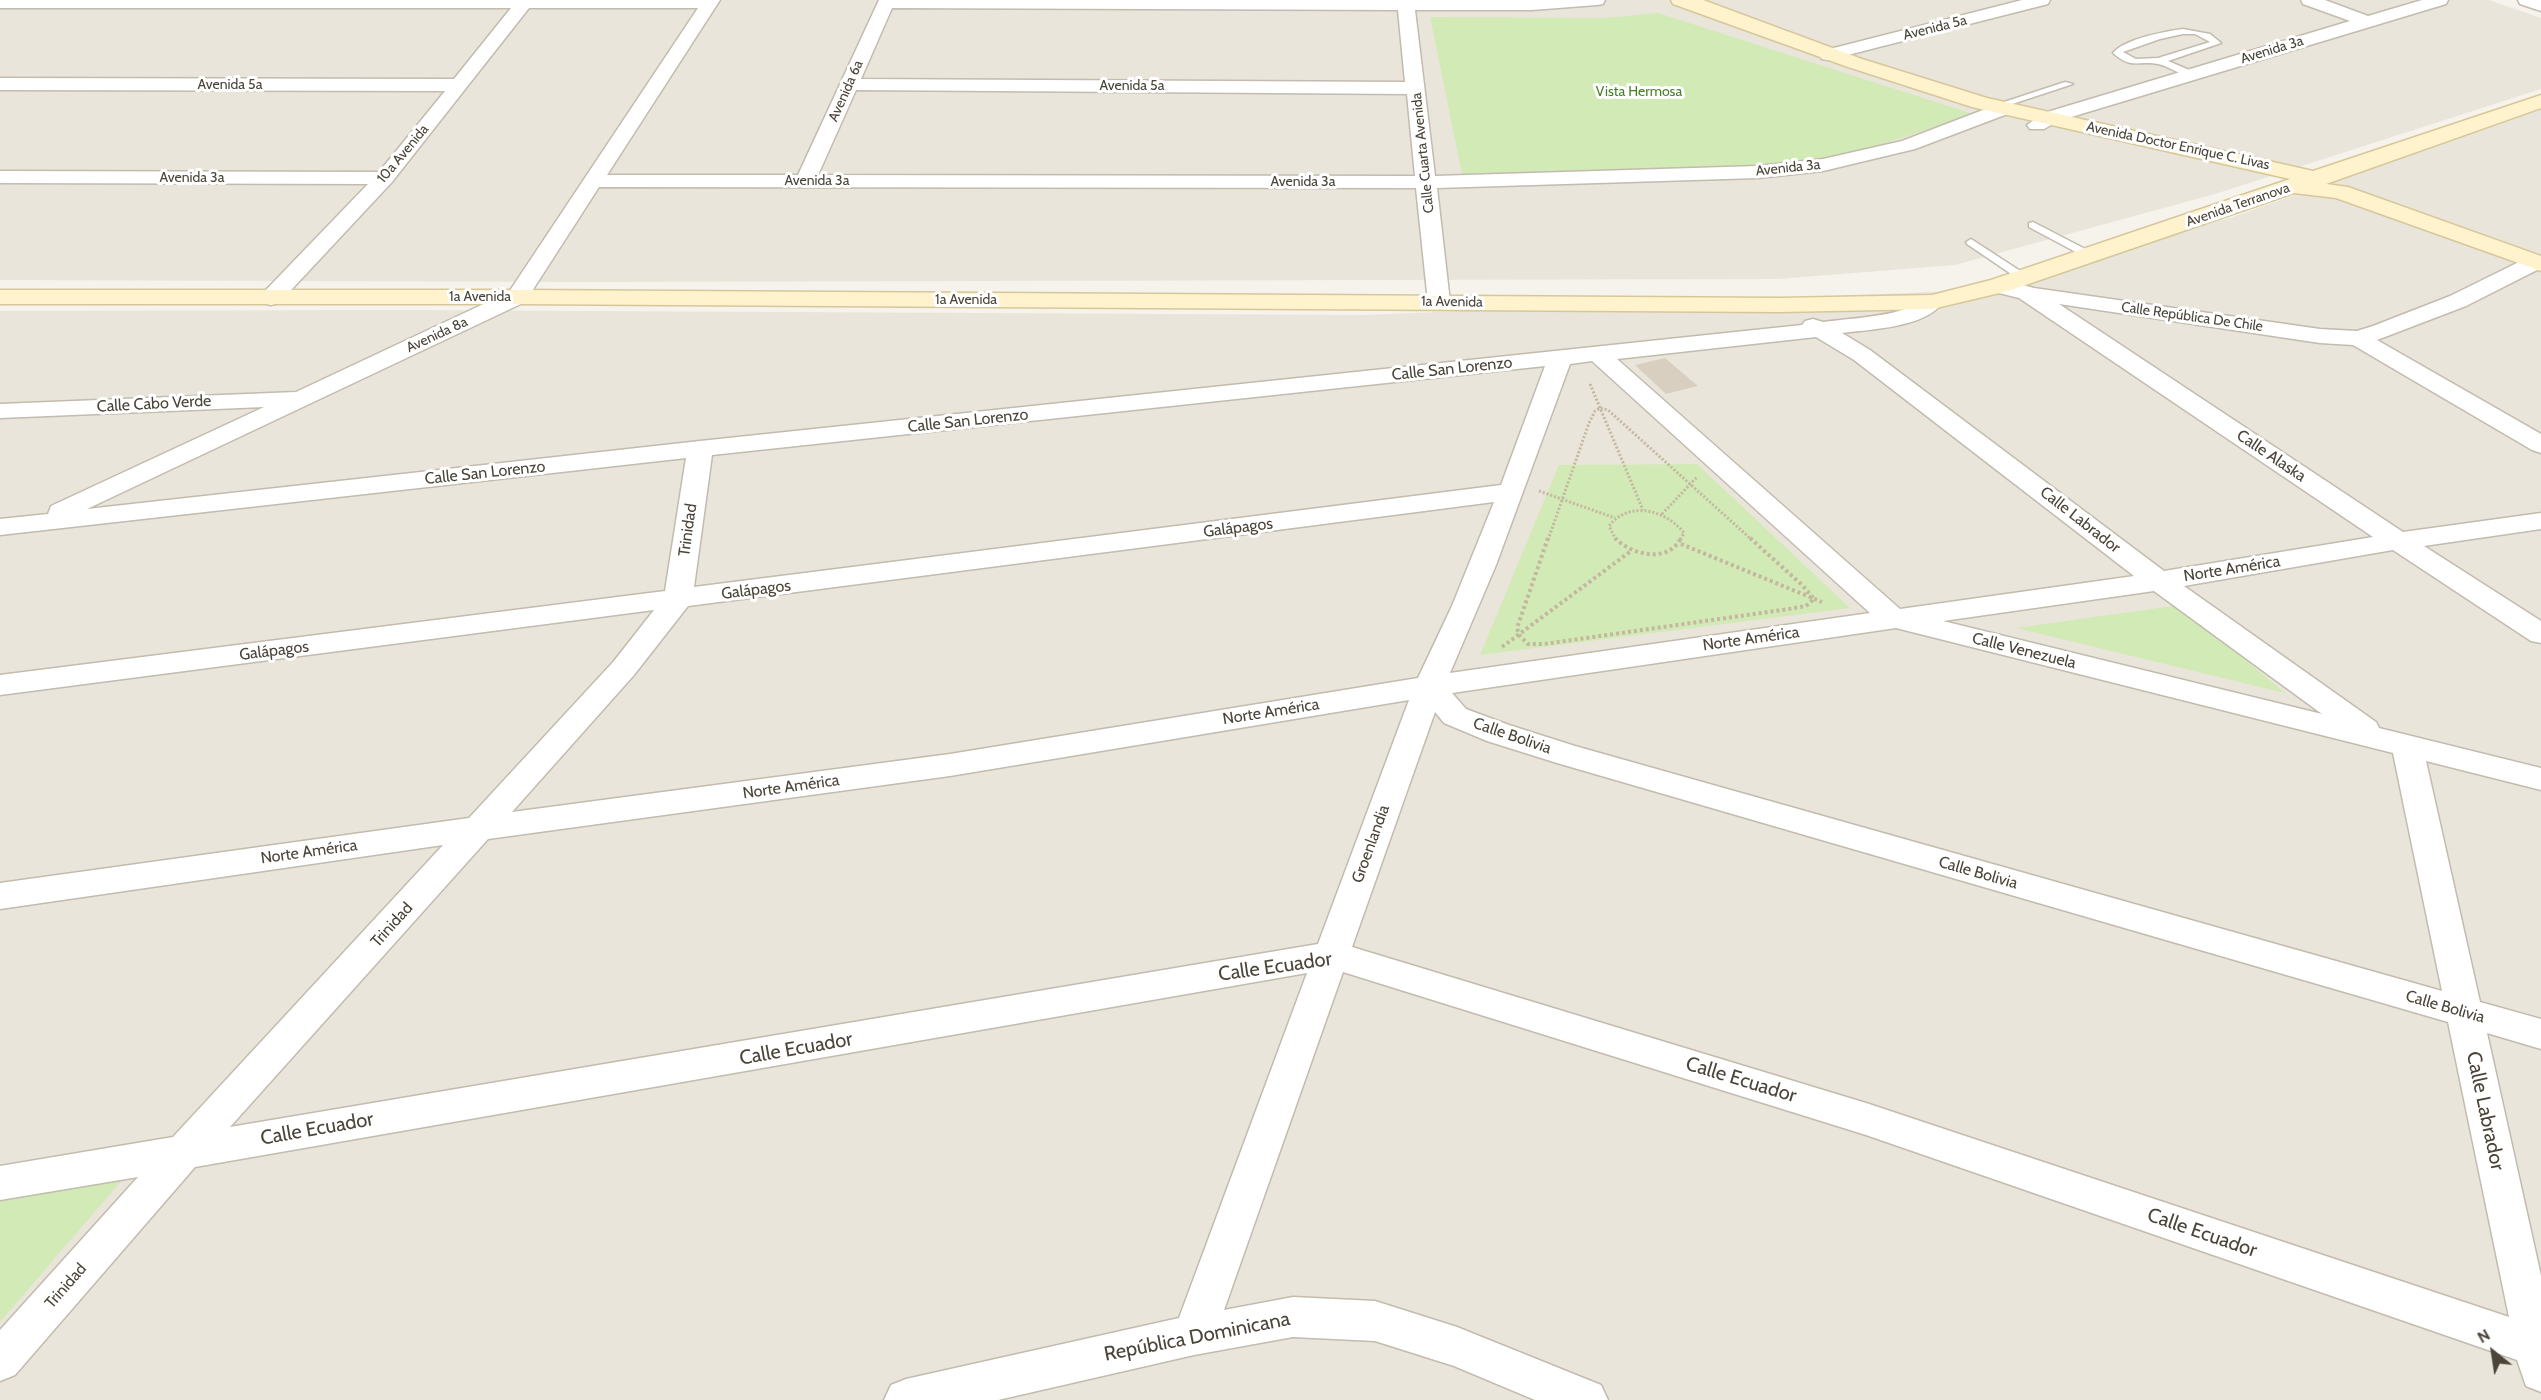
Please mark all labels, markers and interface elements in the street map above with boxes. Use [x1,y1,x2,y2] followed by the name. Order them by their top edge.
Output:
[1902,12,1968,44] street label: Avenida 5a
[2239,32,2305,68] street label: Avenida 3a
[825,58,867,124] street label: Avenida 6a
[198,77,262,93] street label: Avenida 5a
[1100,78,1164,94] street label: Avenida 5a
[1596,84,1682,100] park label: Vista Hermosa
[1408,92,1438,214] street label: Calle Cuarta Avenida
[2085,118,2271,174] street label: Avenida Doctor Enrique C. Livas
[374,121,432,187] street label: 10a Avenida
[1755,156,1821,180] street label: Avenida 3a
[160,170,224,186] street label: Avenida 3a
[785,173,849,189] street label: Avenida 3a
[1271,174,1335,190] street label: Avenida 3a
[2184,179,2292,231] street label: Avenida Terranova
[449,289,511,305] street label: 1a Avenida
[935,292,997,308] street label: 1a Avenida
[1421,293,1483,311] street label: 1a Avenida
[2120,299,2264,335] street label: Calle República De Chile
[404,314,470,356] street label: Avenida 8a
[1391,353,1513,385] street label: Calle San Lorenzo
[96,391,212,417] street label: Calle Cabo Verde
[907,405,1029,437] street label: Calle San Lorenzo
[2233,426,2309,486] street label: Calle Alaska
[424,457,546,489] street label: Calle San Lorenzo
[2036,483,2124,557] street label: Calle Labrador
[675,502,701,558] street label: Trinidad
[1202,514,1274,542] street label: Galápagos
[2182,552,2282,586] street label: Norte América
[720,576,792,604] street label: Galápagos
[1701,623,1801,655] street label: Norte América
[1970,629,2078,673] street label: Calle Venezuela
[238,637,310,665] street label: Galápagos
[1221,695,1321,729] street label: Norte América
[1470,714,1554,758] street label: Calle Bolivia
[741,771,841,803] street label: Norte América
[1348,802,1394,886] street label: Groenlandia
[259,836,359,868] street label: Norte América
[1936,853,2020,893] street label: Calle Bolivia
[367,899,417,951] street label: Trinidad
[1217,947,1333,987] street label: Calle Ecuador
[2403,987,2487,1027] street label: Calle Bolivia
[738,1027,854,1071] street label: Calle Ecuador
[2461,1049,2509,1173] street label: Calle Labrador
[1683,1052,1799,1108] street label: Calle Ecuador
[259,1107,375,1151] street label: Calle Ecuador
[2144,1203,2260,1263] street label: Calle Ecuador
[41,1260,91,1312] street label: Trinidad
[1102,1307,1292,1367] street label: República Dominicana
[2463,1322,2523,1382] north arrow
[2474,1325,2493,1347] text: N

